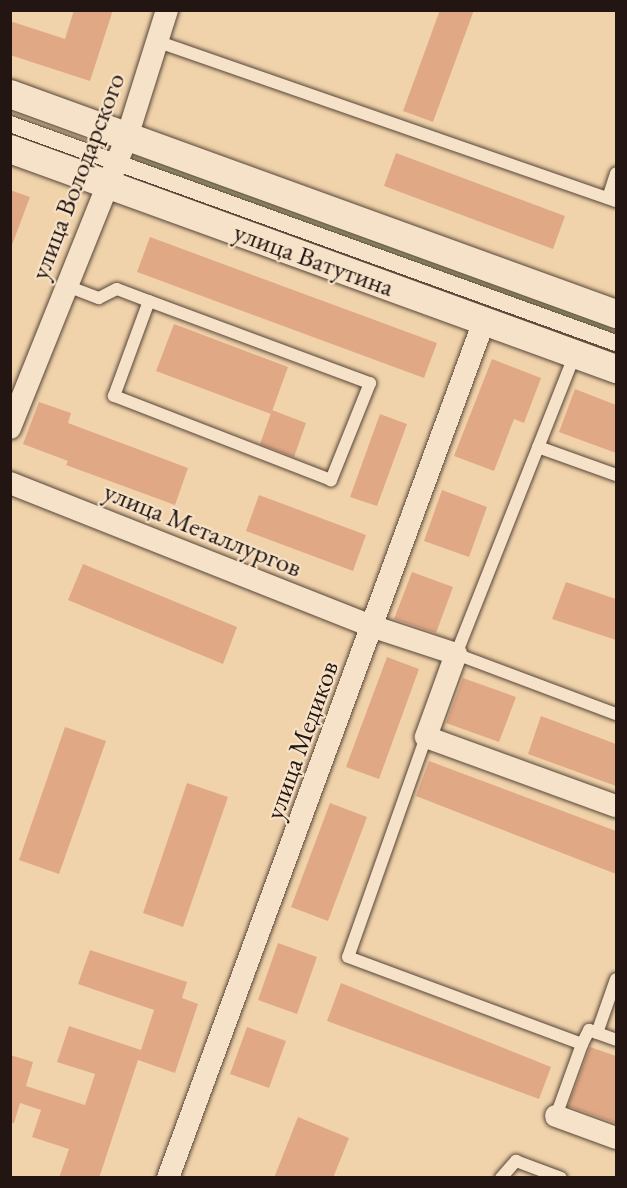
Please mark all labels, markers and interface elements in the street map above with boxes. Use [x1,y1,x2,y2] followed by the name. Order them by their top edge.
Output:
[23,68,131,284] street label: улица Володарского
[229,215,399,303] street label: улица Ватутина
[99,474,307,584] street label: улица Металлургов
[257,656,345,824] street label: улица Медиков

